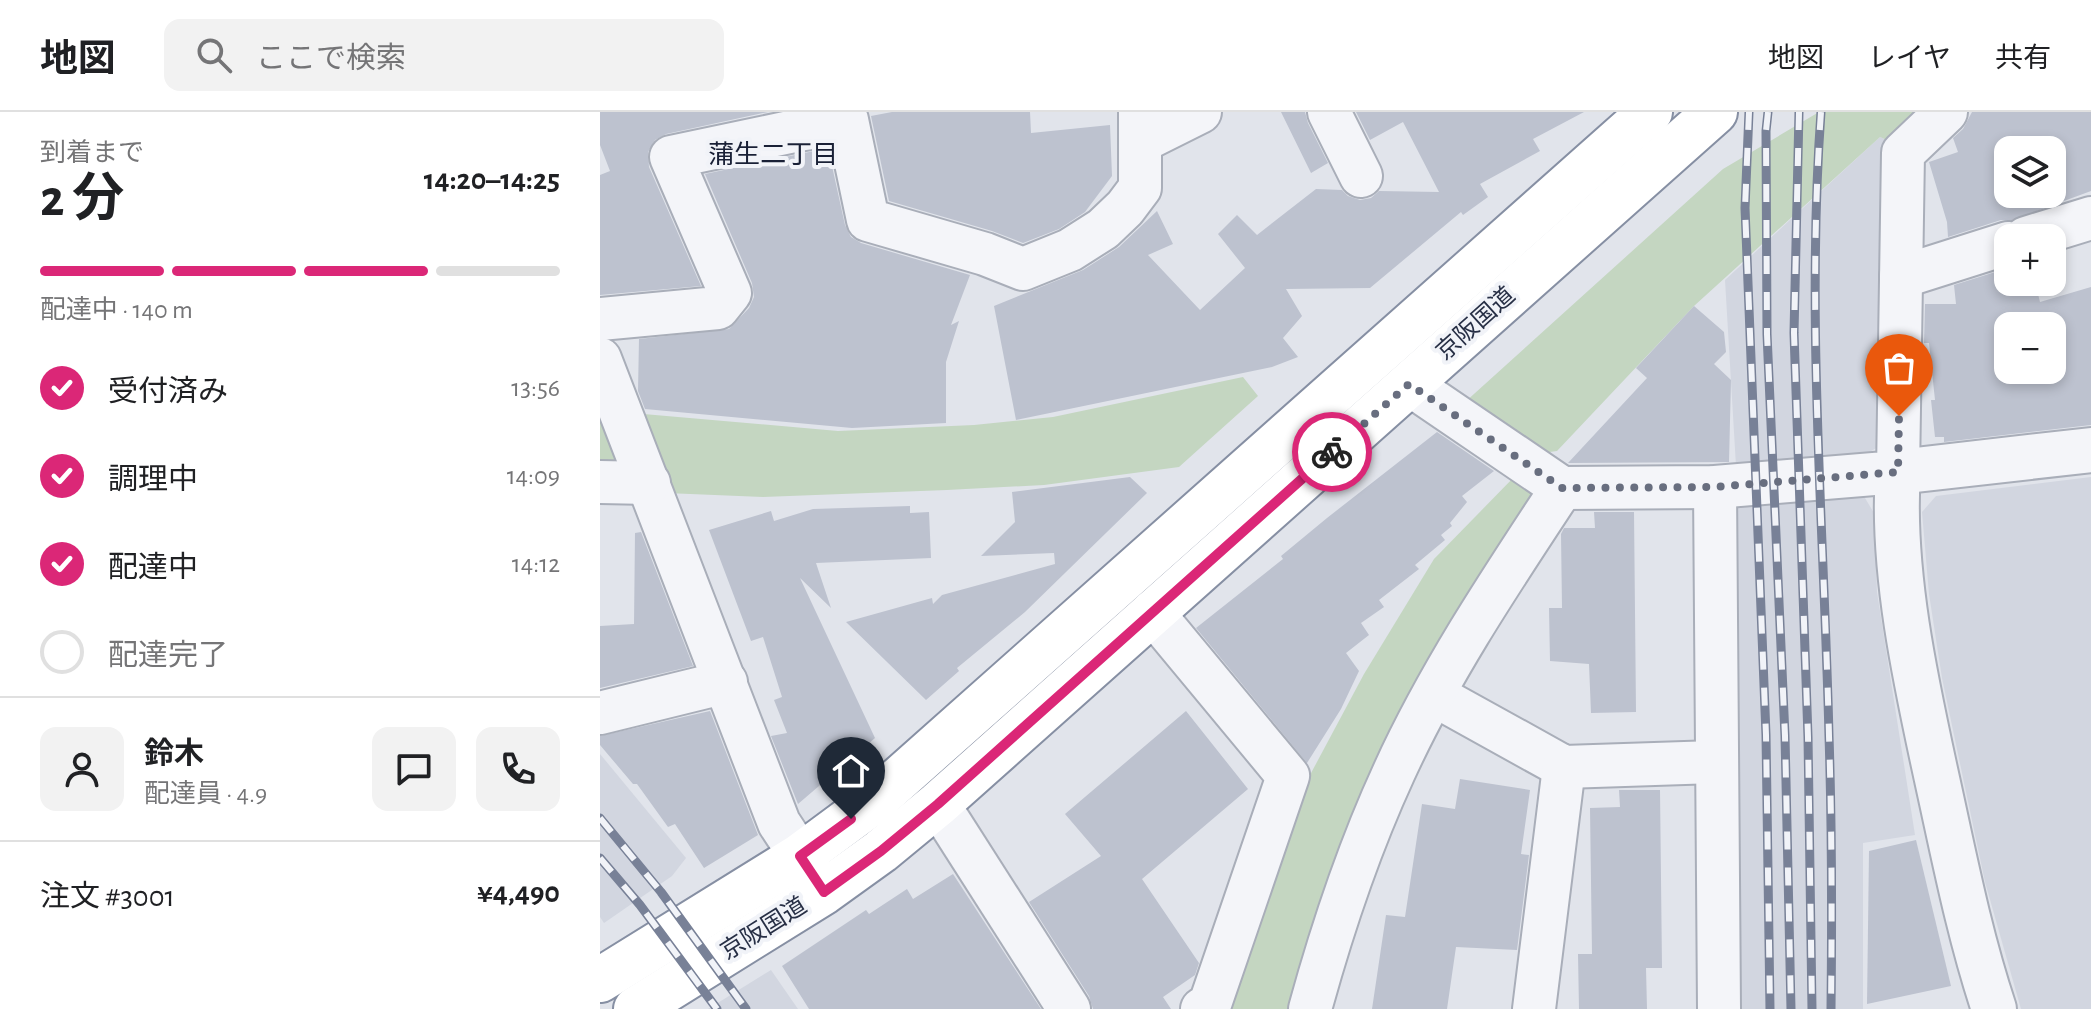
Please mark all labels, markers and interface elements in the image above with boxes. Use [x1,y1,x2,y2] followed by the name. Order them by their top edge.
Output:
[164,19,724,91] search box
[192,33,236,77] icon: search
[40,41,116,79] text: 地図
[256,44,406,74] text: ここで検索
[1768,45,1824,73] text: 地図
[1868,45,1951,73] text: レイヤ
[1995,45,2051,73] text: 共有
[1994,136,2066,384] map controls
[1994,136,2066,208] button: layers
[40,140,144,166] text: 到着まで
[708,141,838,168] district label: 蒲生二丁目
[424,165,560,195] text: 14:20–14:25
[40,173,124,225] text: 2 分
[1994,224,2066,296] button: +
[1431,281,1520,365] street label: 京阪国道
[40,297,193,323] text: 配達中 · 140 m
[1994,312,2066,384] button: −
[1865,334,1933,416] pin
[1877,346,1921,390] icon: bag
[40,366,84,410] icon: check
[511,375,560,401] text: 13:56
[108,377,228,407] text: 受付済み
[1292,412,1372,492] courier
[1310,430,1354,474] icon: bike
[40,454,84,498] icon: check
[507,463,560,489] text: 14:09
[108,465,198,495] text: 調理中
[40,542,84,586] icon: check
[512,551,560,577] text: 14:12
[108,553,198,583] text: 配達中
[108,641,228,671] text: 配達完了
[40,727,124,811] button: person
[372,727,456,811] button: chat
[476,727,560,811] button: phone
[817,737,885,819] pin
[144,739,204,769] text: 鈴木
[829,749,873,793] icon: home
[144,781,267,807] text: 配達員 · 4.9
[477,878,560,908] text: ¥4,490
[40,882,175,912] text: 注文 #3001
[716,892,811,965] street label: 京阪国道

